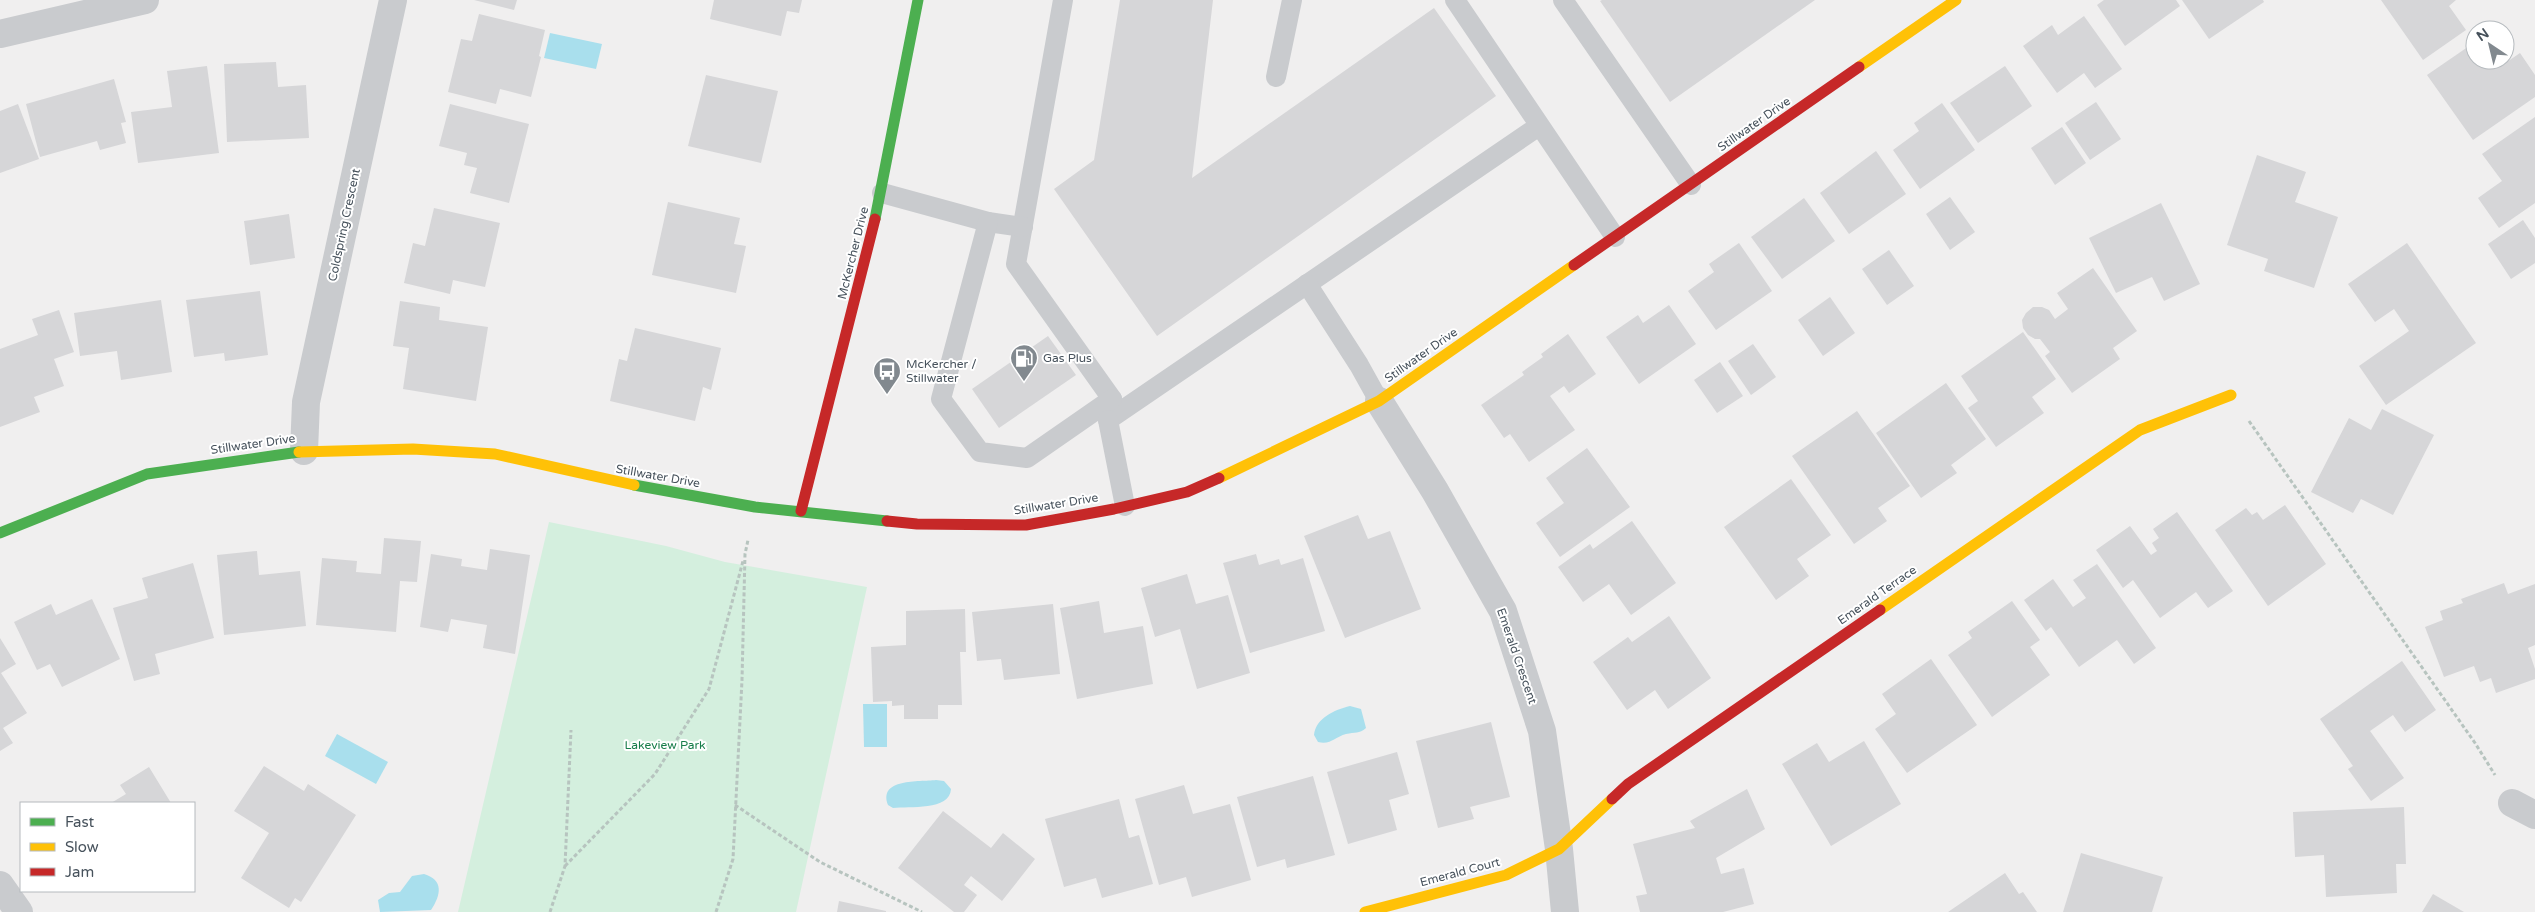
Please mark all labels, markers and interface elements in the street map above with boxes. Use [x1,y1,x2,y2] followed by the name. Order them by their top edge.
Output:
[2465,20,2515,70] north arrow
[2473,25,2492,45] text: N
[1715,94,1793,154] street label: Stillwater Drive
[325,167,363,283] street label: Coldspring Crescent
[835,205,871,301] street label: McKercher Drive
[1382,325,1460,385] street label: Stillwater Drive
[1009,343,1039,382] fuel station icon: Gas Plus
[1043,351,1092,365] place label: Gas Plus
[872,356,902,395] bus stop icon: McKercher / Stillwater
[906,357,977,385] place label: McKercher / Stillwater
[210,431,296,457] street label: Stillwater Drive
[615,462,701,490] street label: Stillwater Drive
[1013,490,1099,518] street label: Stillwater Drive
[1835,563,1919,627] street label: Emerald Terrace
[1494,606,1540,706] street label: Emerald Crescent
[624,738,706,752] park label: Lakeview Park
[20,802,195,892] legend
[65,813,95,831] text: Fast
[65,838,99,856] text: Slow
[1418,854,1502,889] street label: Emerald Court
[65,863,94,881] text: Jam

